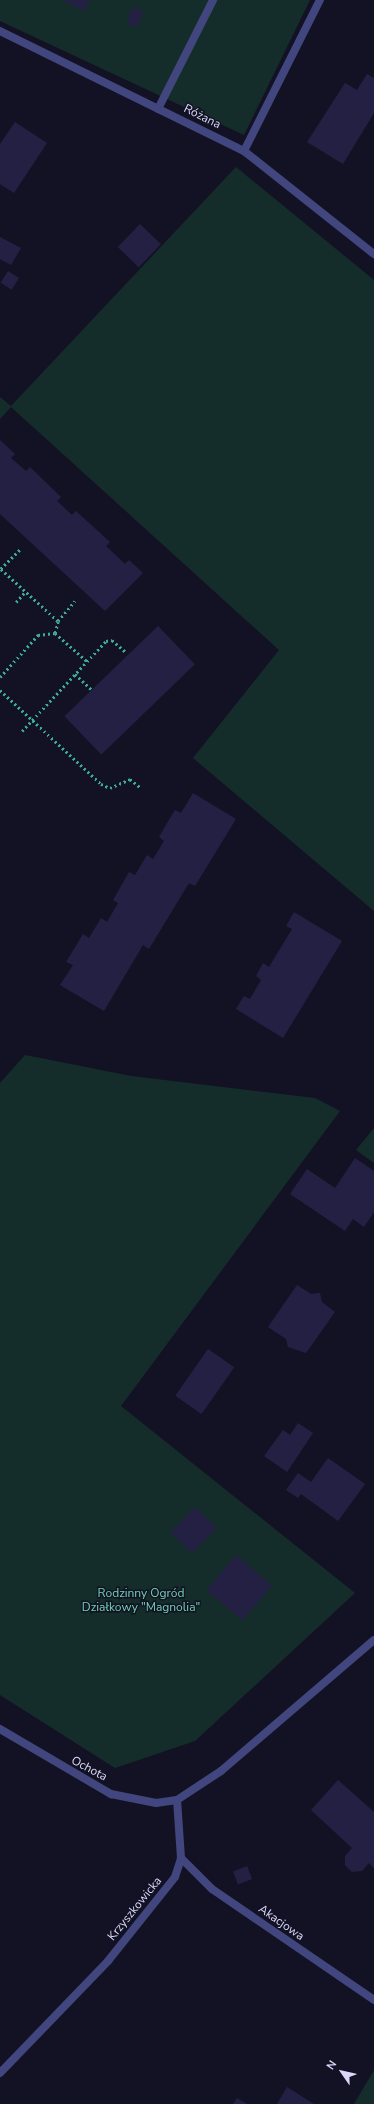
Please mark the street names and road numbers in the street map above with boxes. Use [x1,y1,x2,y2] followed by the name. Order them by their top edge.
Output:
[181,102,223,132] street label: Różana
[69,1754,109,1784] street label: Ochota
[105,1874,165,1944] street label: Krzyszkowicka
[255,1902,307,1944] street label: Akacjowa

